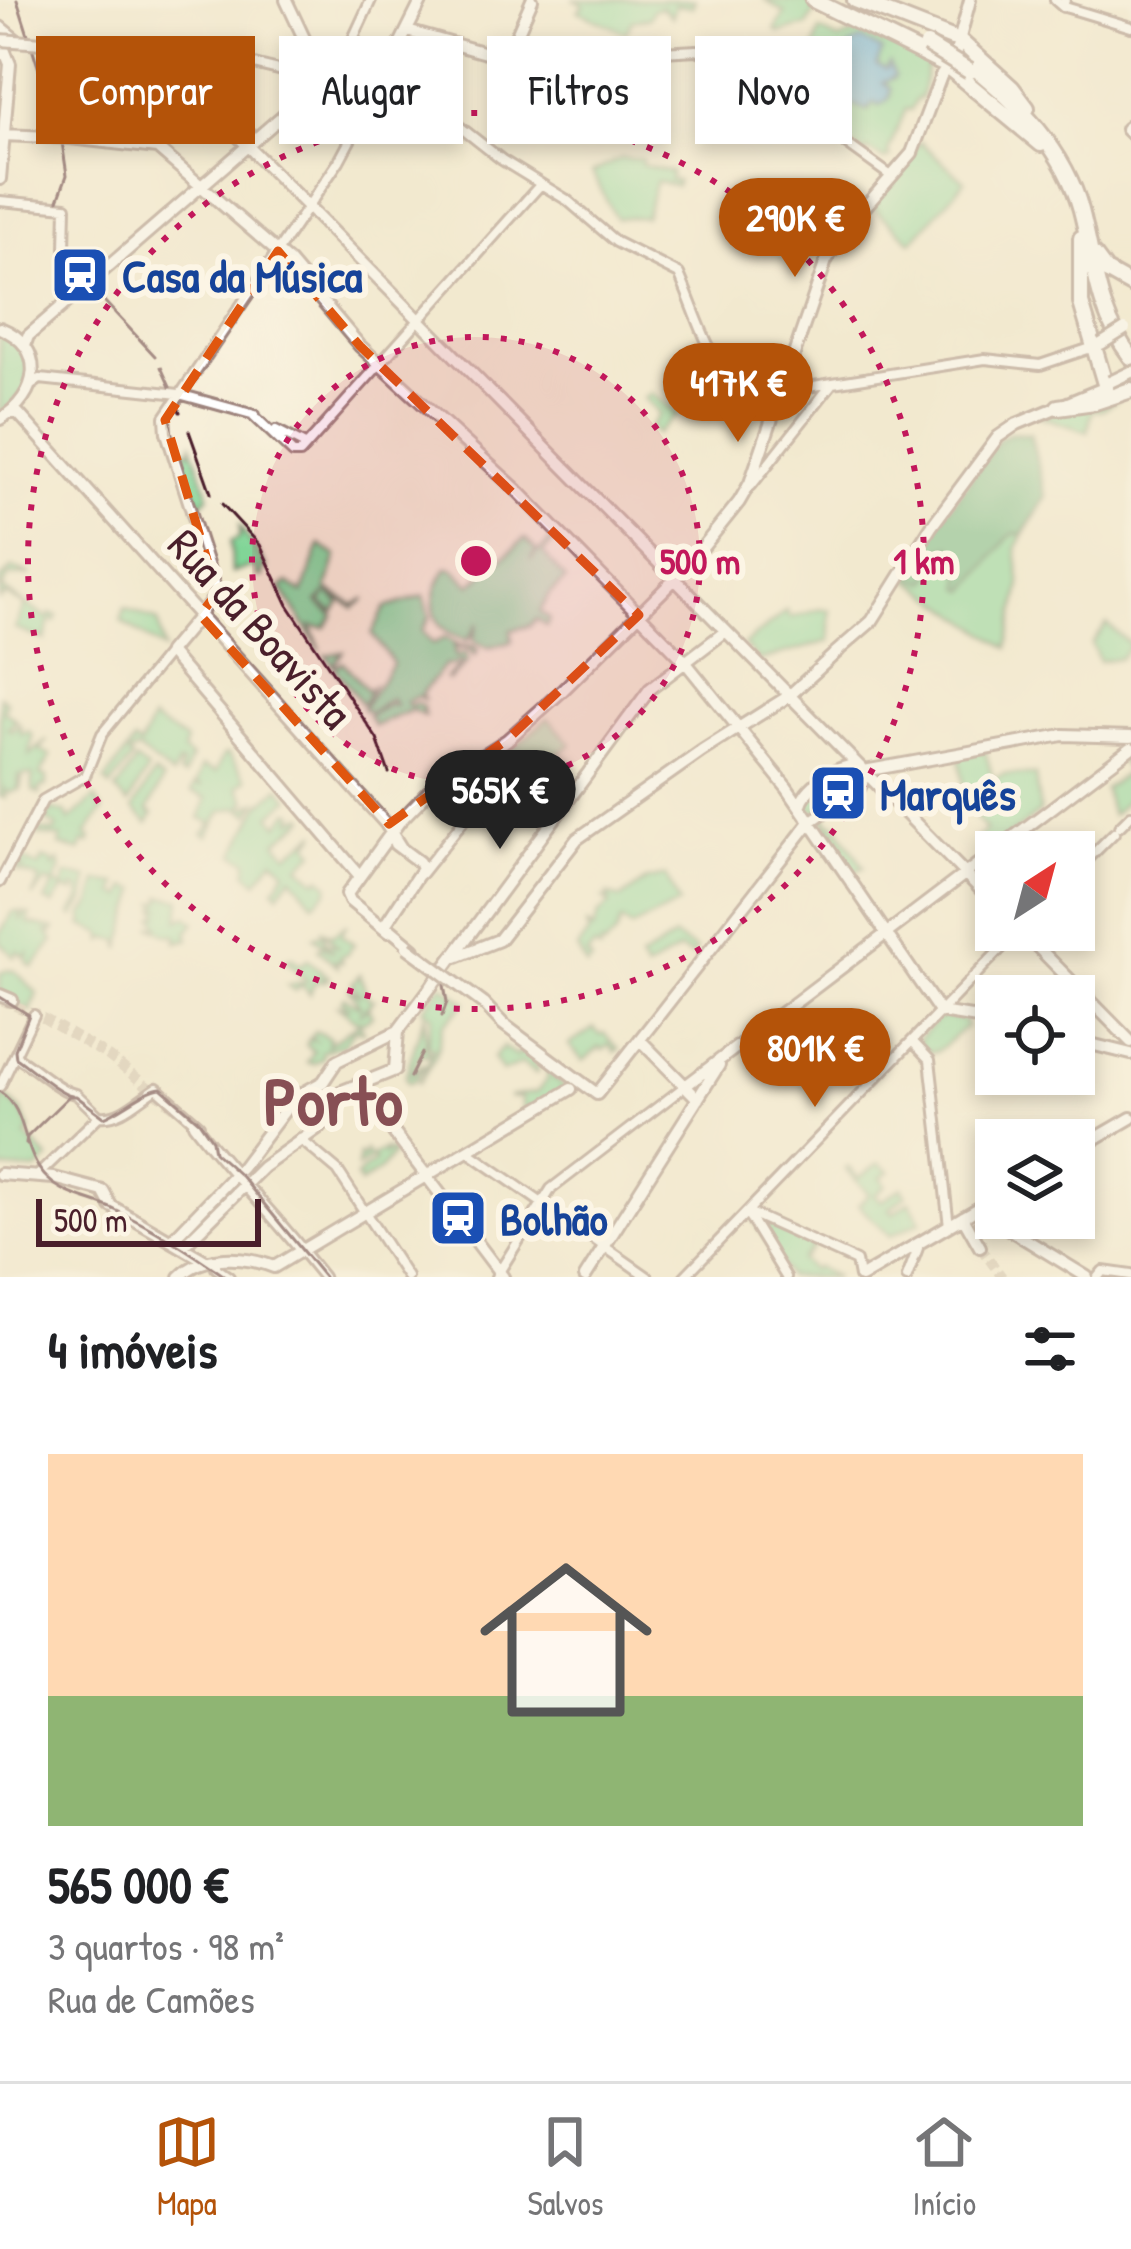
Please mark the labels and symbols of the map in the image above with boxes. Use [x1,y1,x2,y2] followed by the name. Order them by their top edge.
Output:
[697,178,893,280] pin: 290K €
[49,244,111,306] station icon: Casa da Música
[122,245,363,306] place label: Casa da Música
[640,343,836,445] pin: 417K €
[155,515,367,741] street label: Rua da Boavista
[660,536,740,585] text: 500 m
[894,536,954,585] text: 1 km
[455,540,497,582] centre of rings
[402,750,598,852] pin: 565K €
[807,762,869,824] station icon: Marquês
[880,763,1016,825] place label: Marquês
[975,831,1095,951] north arrow
[717,1008,913,1110] pin: 801K €
[263,1053,403,1147] district label: Porto
[427,1187,489,1249] station icon: Bolhão
[500,1188,608,1249] place label: Bolhão
[36,1193,261,1246] scale bar

